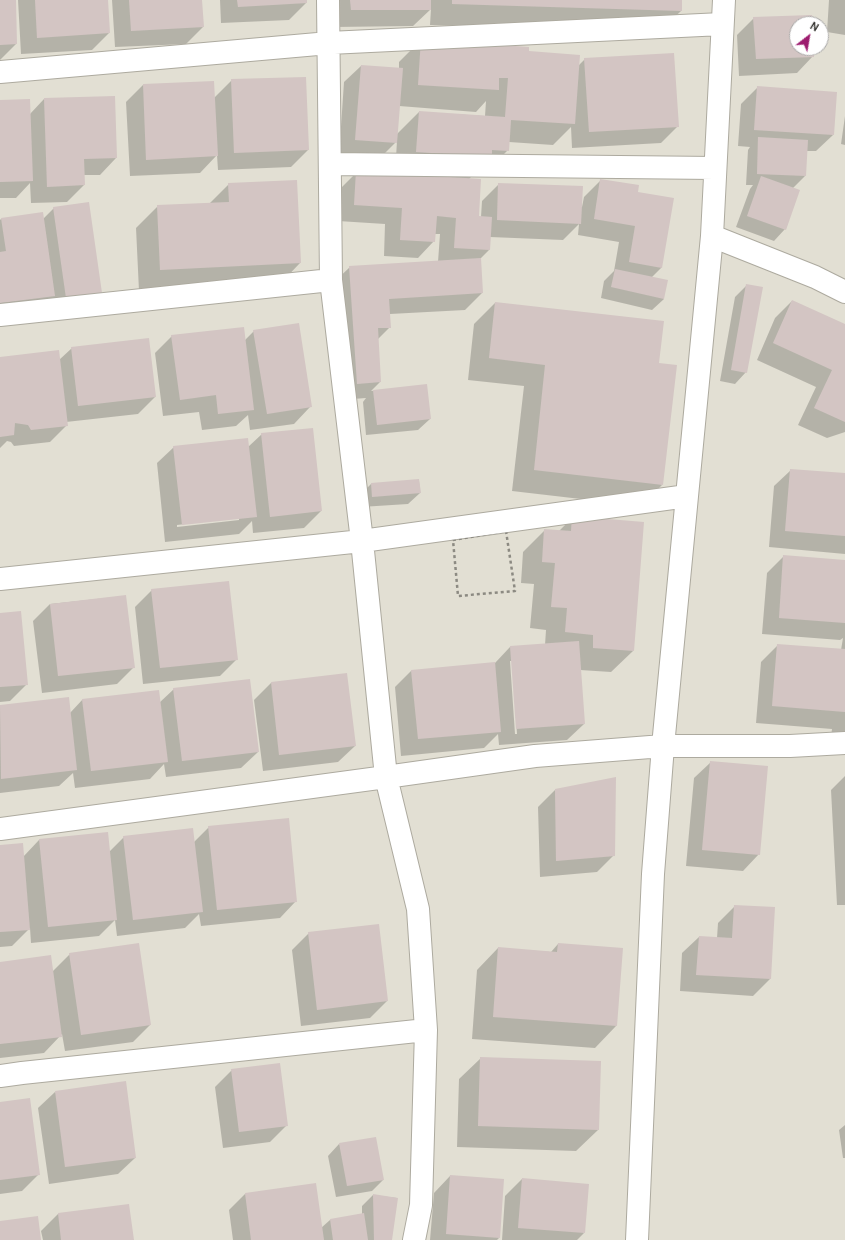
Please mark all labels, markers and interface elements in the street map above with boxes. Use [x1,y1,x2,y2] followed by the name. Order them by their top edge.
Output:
[789,16,829,56] north arrow
[808,19,822,35] text: N

